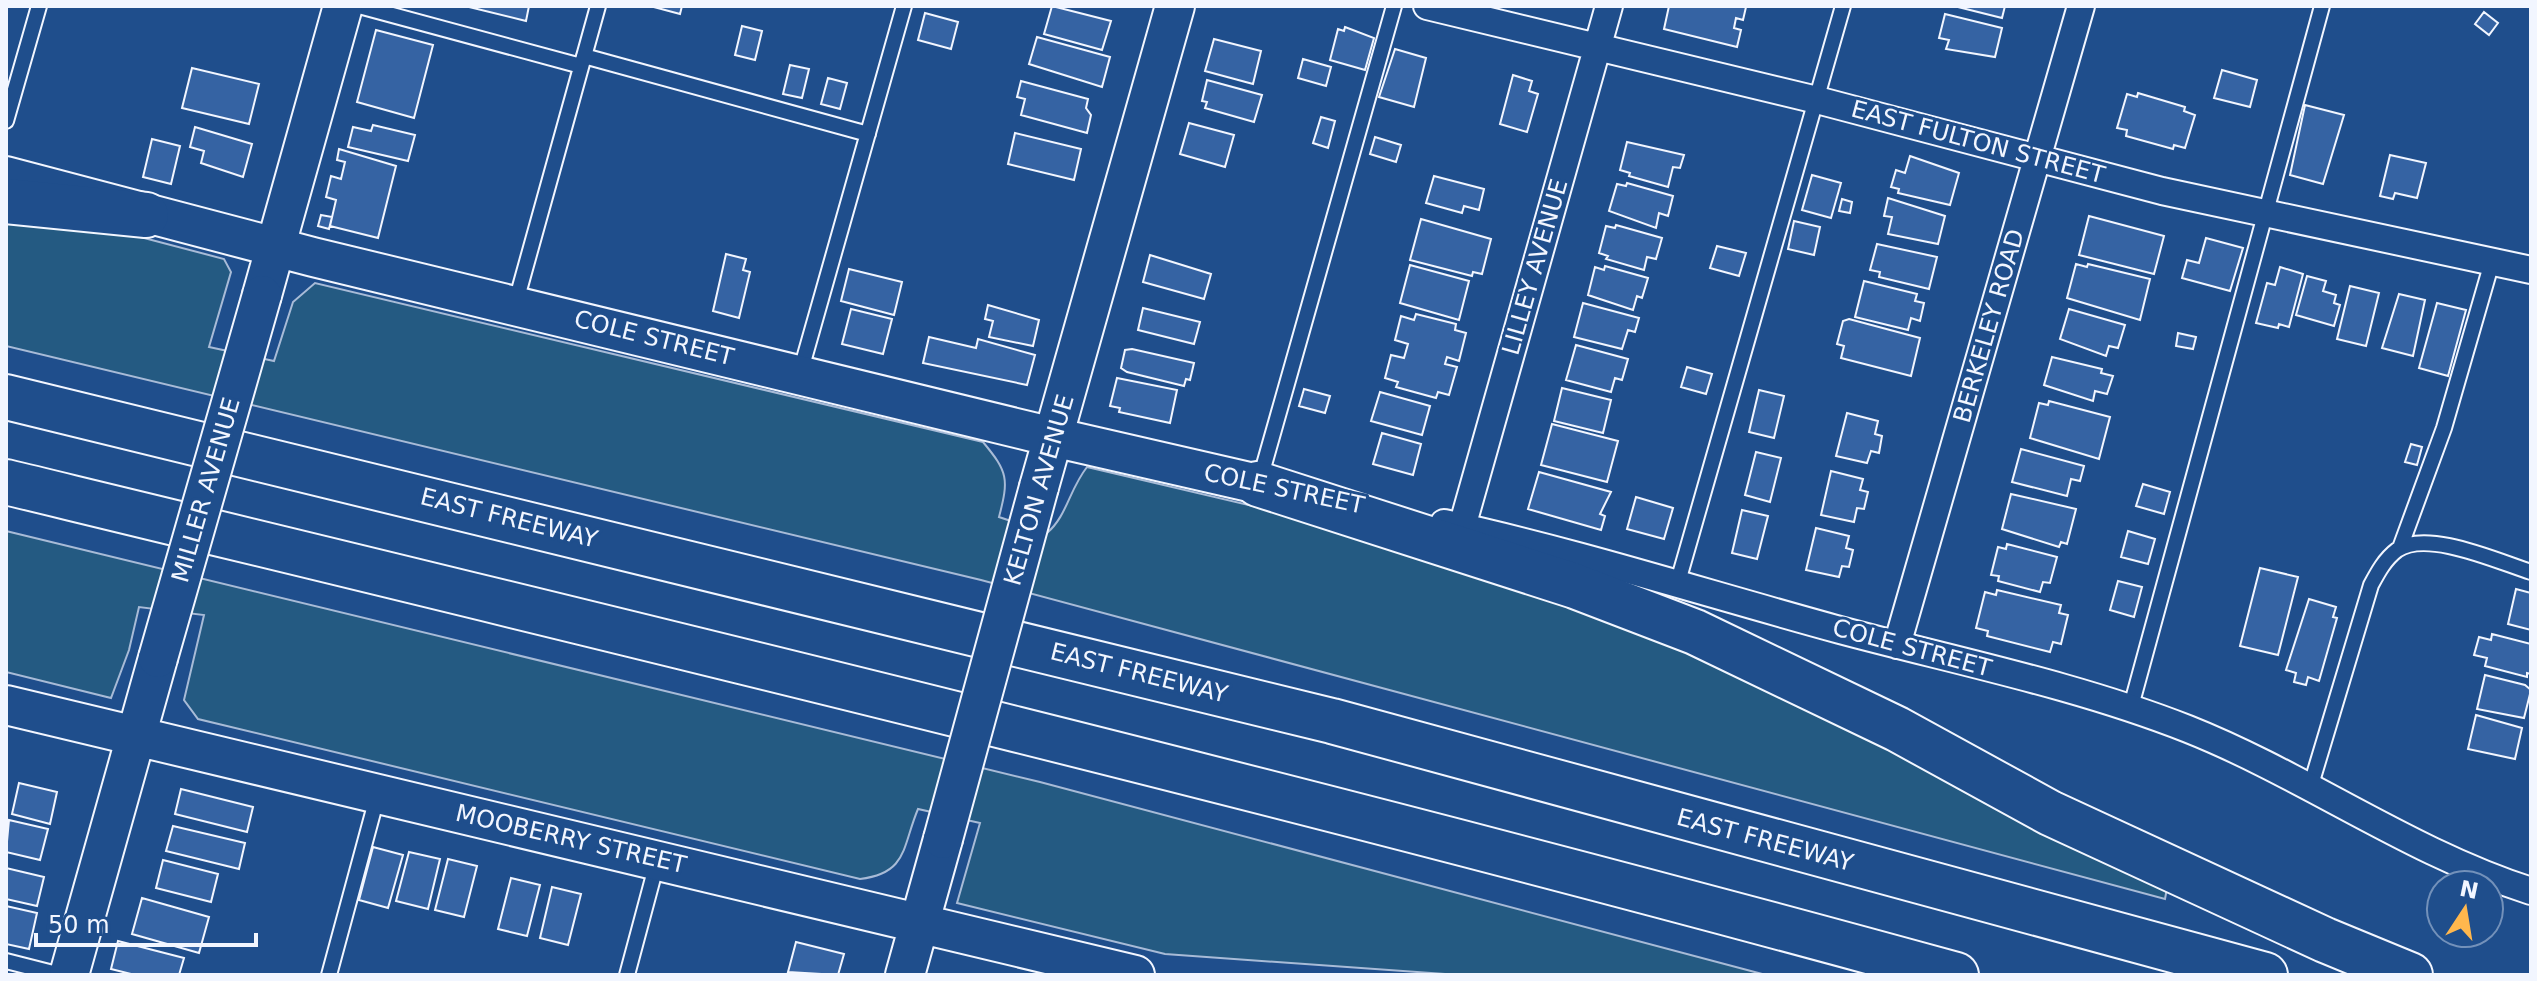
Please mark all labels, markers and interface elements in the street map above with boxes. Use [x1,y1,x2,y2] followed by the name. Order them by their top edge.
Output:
[1848,95,2108,189] street label: EAST FULTON STREET
[1496,176,1574,358] street label: LILLEY AVENUE
[1948,226,2030,426] street label: BERKELEY ROAD
[571,305,737,371] street label: COLE STREET
[998,391,1080,589] street label: KELTON AVENUE
[166,394,246,586] street label: MILLER AVENUE
[1201,458,1367,520] street label: COLE STREET
[418,482,601,554] street label: EAST FREEWAY
[1829,613,1995,683] street label: COLE STREET
[1048,637,1231,709] street label: EAST FREEWAY
[453,799,689,879] street label: MOOBERRY STREET
[1674,803,1857,877] street label: EAST FREEWAY
[2425,869,2505,949] north arrow
[2457,876,2481,904] text: N
[36,897,256,947] scale bar
[48,911,110,939] text: 50 m

